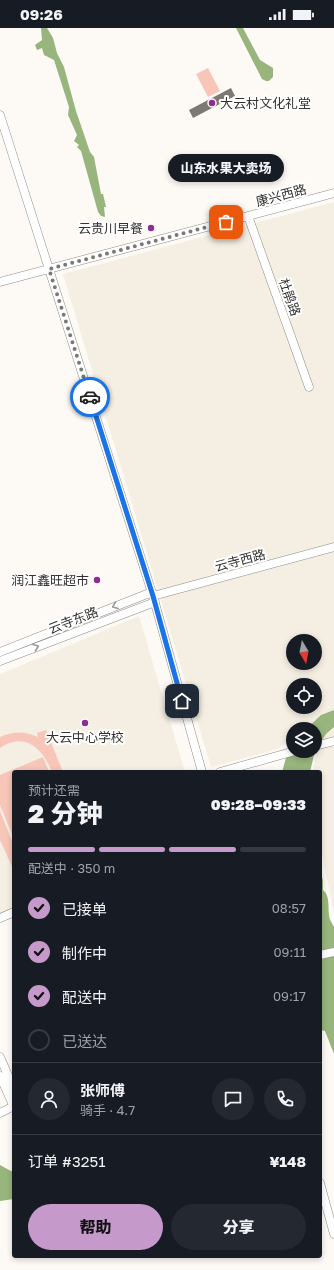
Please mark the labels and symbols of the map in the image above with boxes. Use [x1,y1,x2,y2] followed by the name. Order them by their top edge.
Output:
[220,95,311,111] place label: 大云村文化礼堂
[207,98,217,108] marker: 大云村文化礼堂
[168,154,284,182] callout: 山东水果大卖场
[254,181,308,209] street label: 康兴西路
[209,205,243,239] pin
[78,220,143,236] place label: 云贵川早餐
[146,223,156,233] marker: 云贵川早餐
[276,276,304,318] street label: 杜鹃路
[70,377,110,417] courier
[213,546,267,574] street label: 云寺西路
[11,572,89,588] place label: 润江鑫旺超市
[92,575,102,585] marker: 润江鑫旺超市
[112,602,119,610] one-way arrow
[46,603,100,637] street label: 云寺东路
[286,634,322,670] north arrow
[33,644,40,652] one-way arrow
[165,684,199,718] pin
[80,718,90,728] marker: 大云中心学校
[46,729,124,745] place label: 大云中心学校

